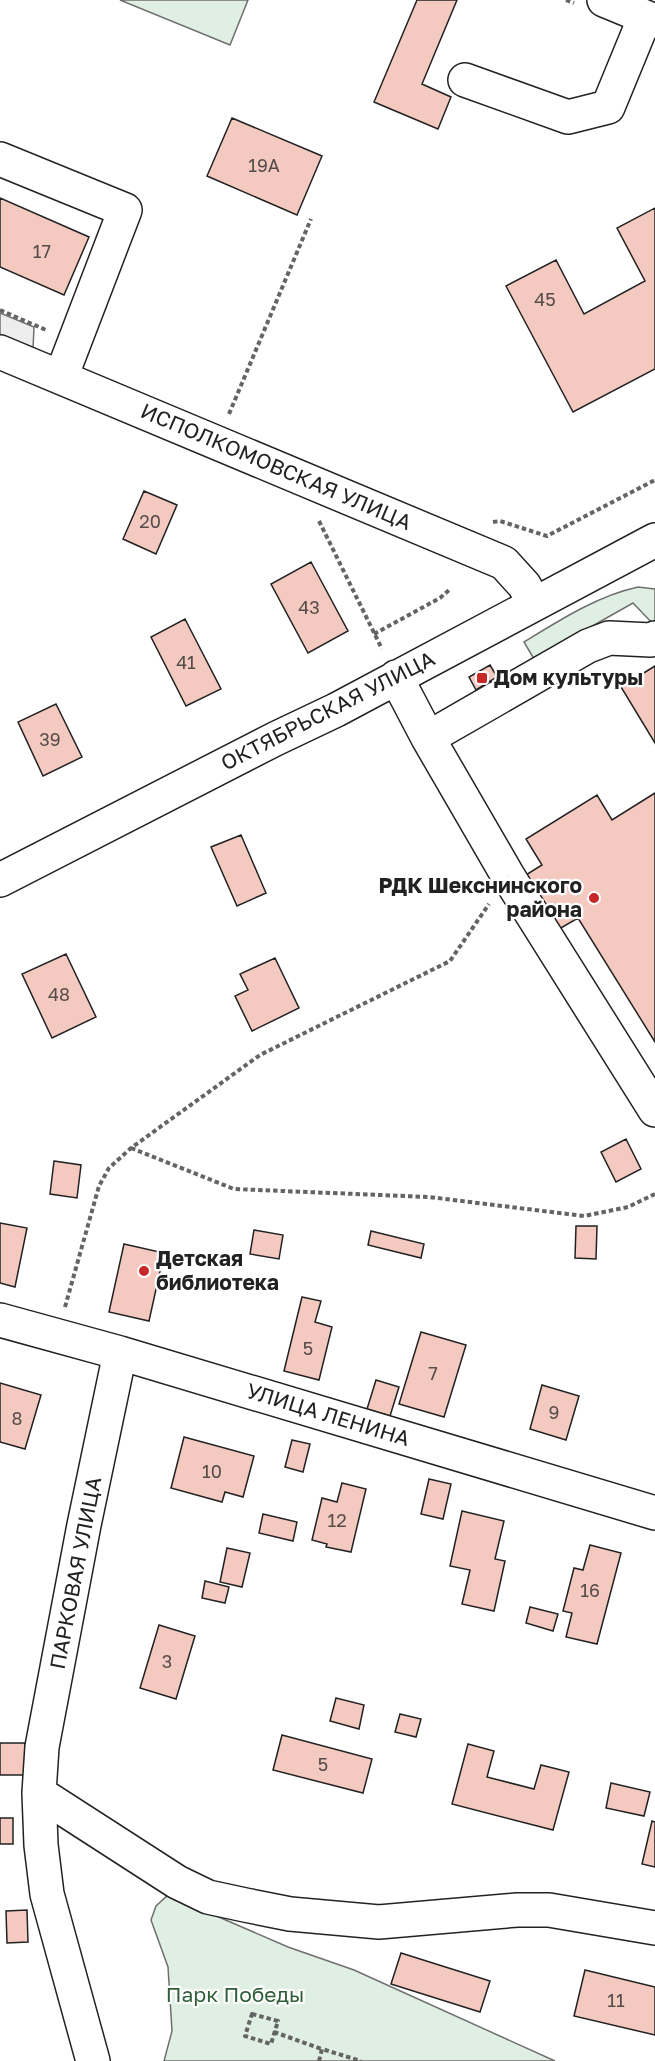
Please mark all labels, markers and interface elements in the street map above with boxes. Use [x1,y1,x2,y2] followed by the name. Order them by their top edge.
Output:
[248,154,280,176] house number: 19А
[33,240,51,262] house number: 17
[534,288,556,310] house number: 45
[137,397,416,535] street label: ИСПОЛКОМОВСКАЯ УЛИЦА
[139,510,161,532] house number: 20
[298,596,320,618] house number: 43
[216,645,439,775] street label: ОКТЯБРЬСКАЯ УЛИЦА
[176,651,196,673] house number: 41
[494,664,643,690] place label: Дом культуры
[475,671,489,685] marker: Дом культуры
[39,728,61,750] house number: 39
[378,872,582,922] place label: РДК Шекснинского района
[587,891,601,905] marker: РДК Шекснинского района
[48,983,70,1005] house number: 48
[156,1245,279,1295] place label: Детская библиотека
[137,1264,151,1278] marker: Детская библиотека
[303,1337,313,1359] house number: 5
[428,1362,438,1384] house number: 7
[243,1377,413,1451] street label: УЛИЦА ЛЕНИНА
[549,1401,559,1423] house number: 9
[12,1407,22,1429] house number: 8
[202,1460,222,1482] house number: 10
[44,1474,106,1671] street label: ПАРКОВАЯ УЛИЦА
[327,1509,347,1531] house number: 12
[580,1579,600,1601] house number: 16
[162,1650,172,1672] house number: 3
[318,1753,328,1775] house number: 5
[166,1981,304,2007] park label: Парк Победы
[607,1989,625,2011] house number: 11

